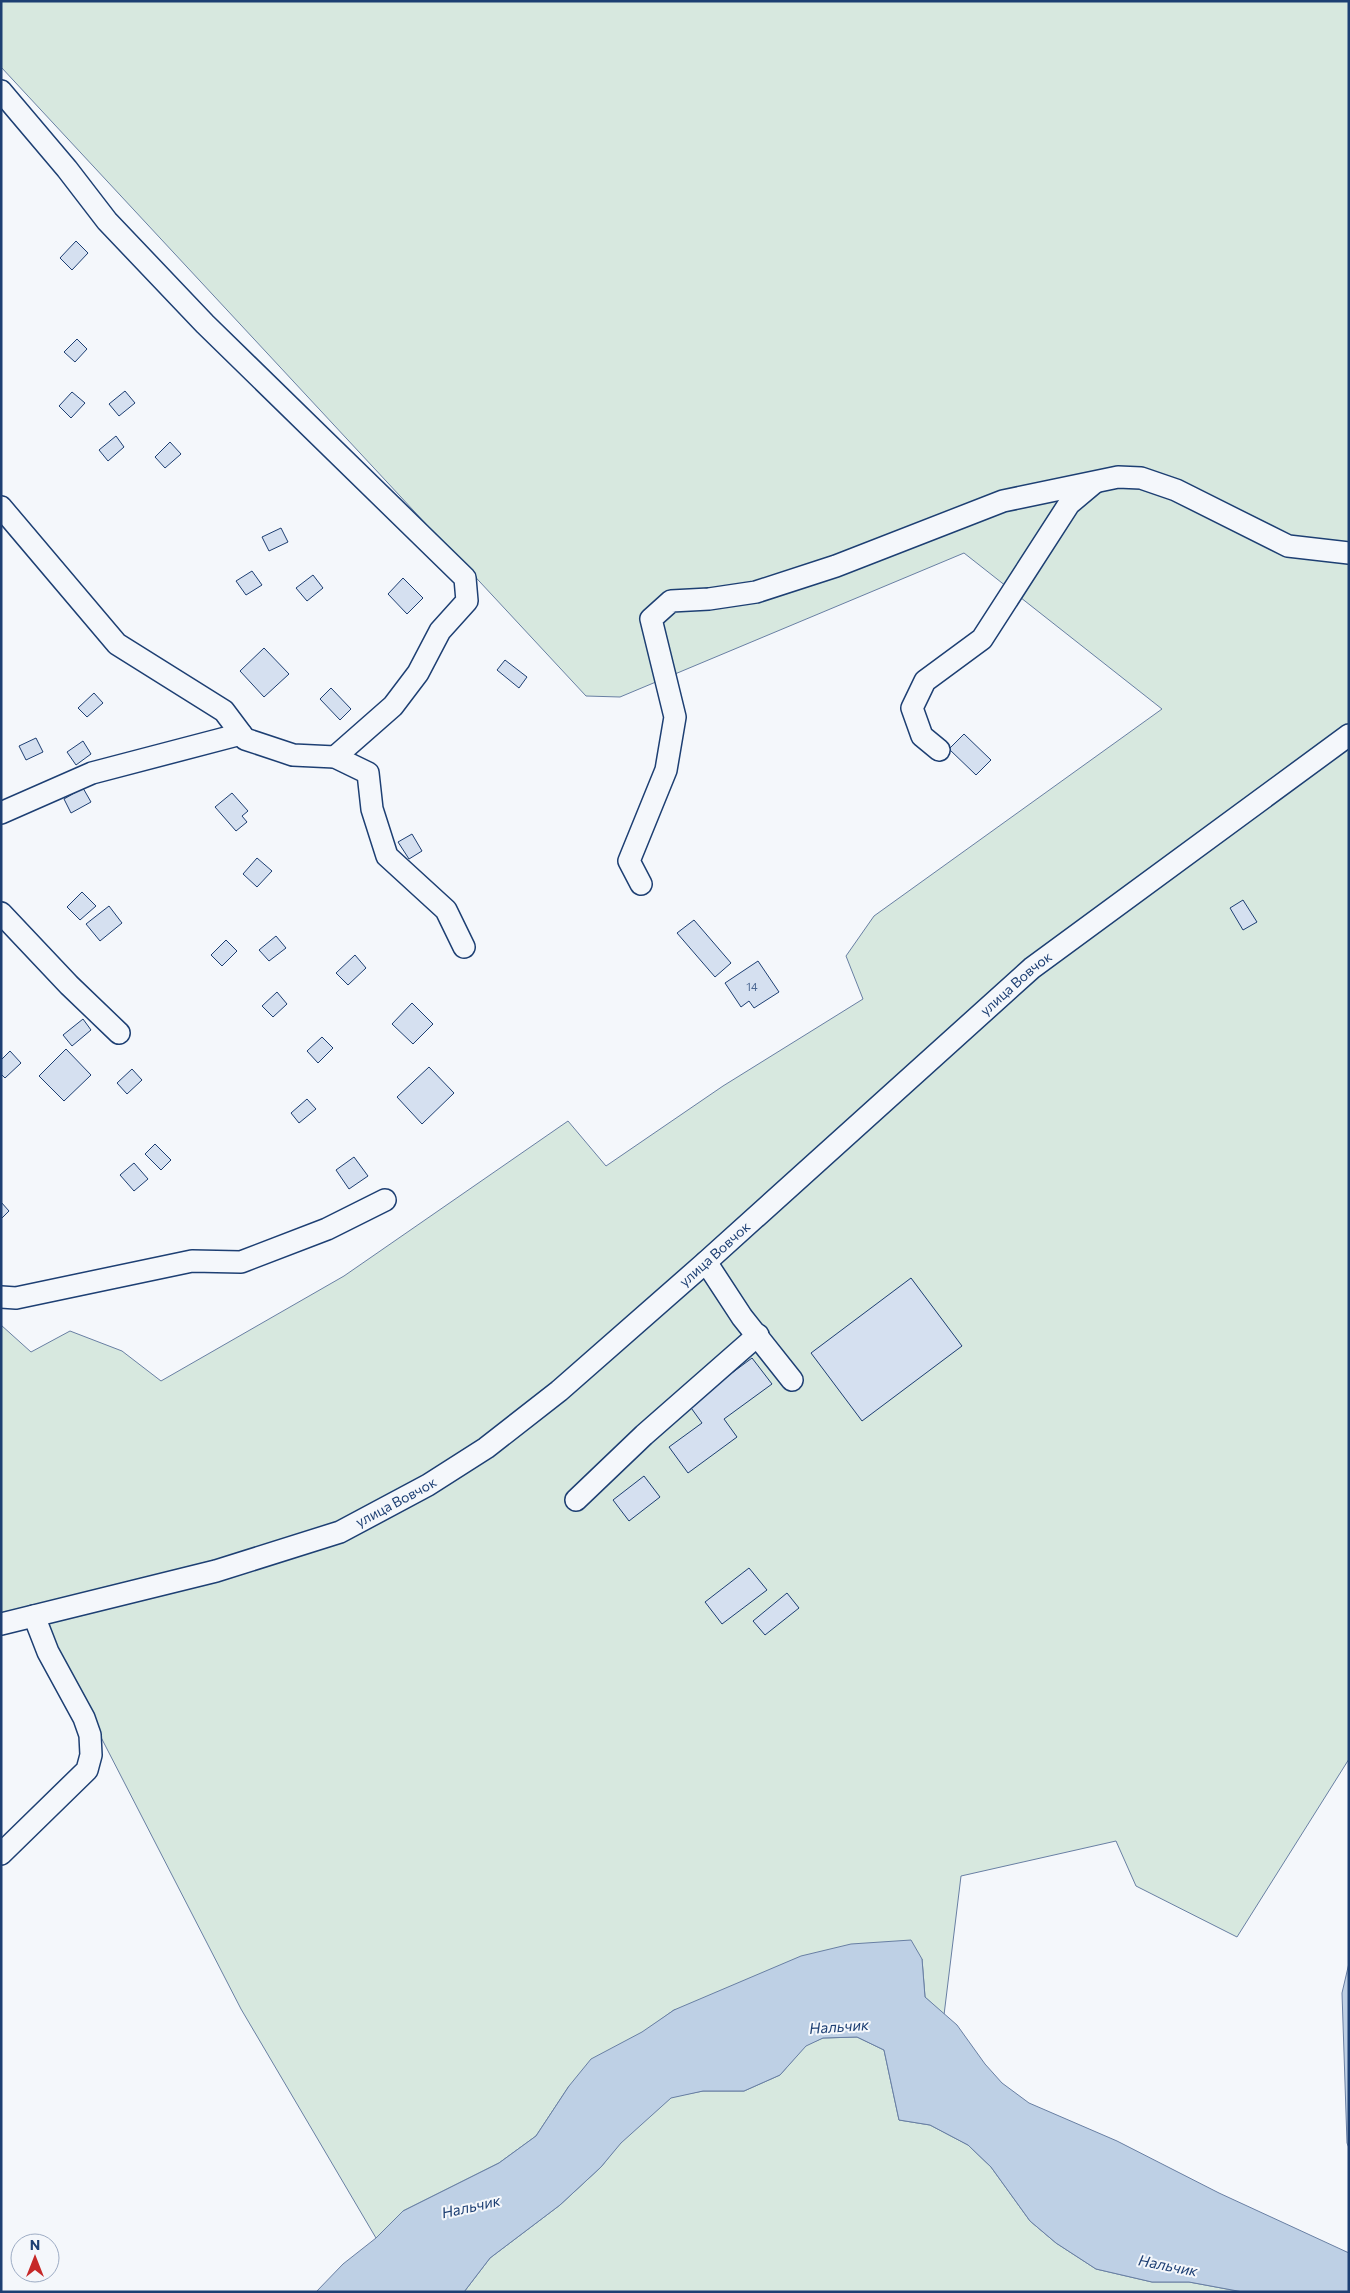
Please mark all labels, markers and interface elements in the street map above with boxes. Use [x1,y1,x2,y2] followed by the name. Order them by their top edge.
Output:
[976,947,1055,1019] street label: улица Вовчок
[746,980,758,993] house number: 14
[675,1217,754,1290] street label: улица Вовчок
[353,1473,440,1530] street label: улица Вовчок
[808,2015,870,2037] water label: Нальчик
[440,2190,503,2222] water label: Нальчик
[10,2233,60,2283] north arrow
[30,2236,40,2253] text: N
[1137,2250,1200,2280] water label: Нальчик

